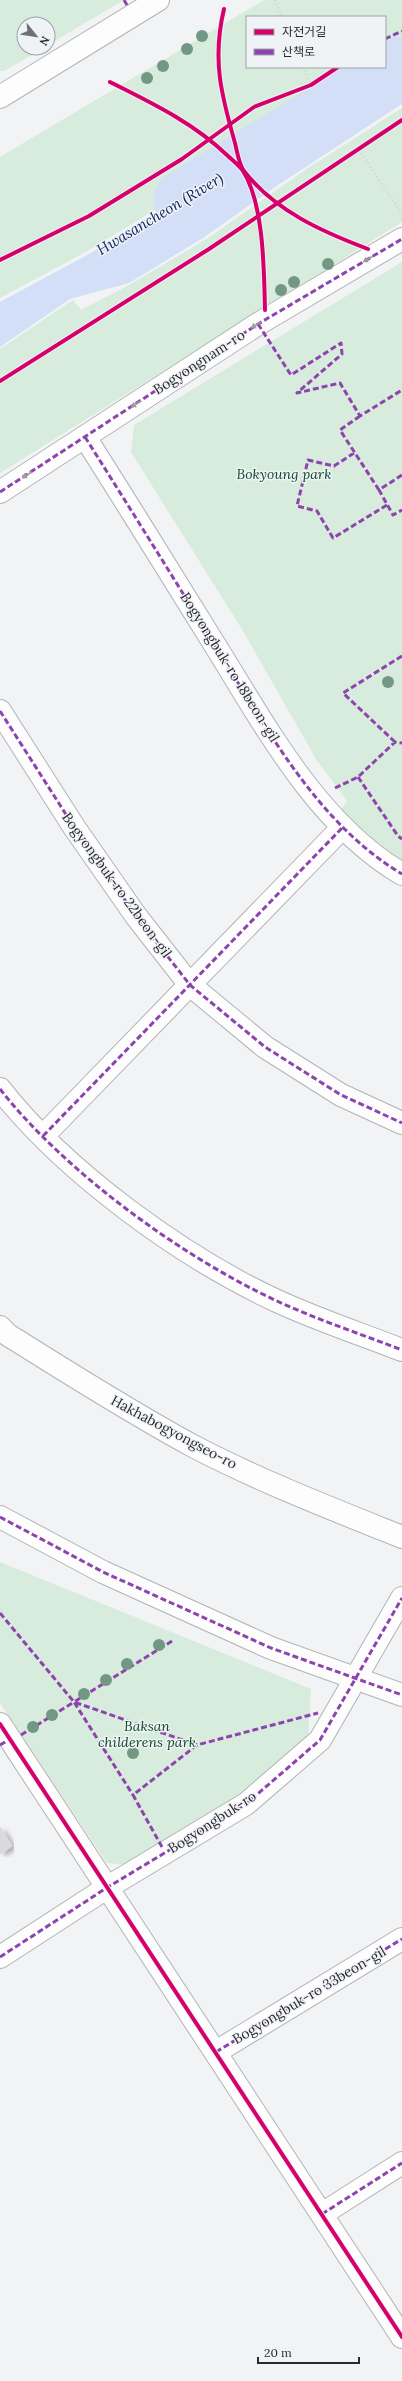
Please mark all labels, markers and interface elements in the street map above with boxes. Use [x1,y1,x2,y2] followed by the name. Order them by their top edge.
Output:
[16,16,56,56] north arrow
[246,16,386,68] legend
[282,24,326,39] text: 자전거길
[36,34,53,49] text: N
[282,44,315,59] text: 산책로
[93,168,227,260] water label: Hwasancheon (River)
[363,255,373,263] one-way arrow
[251,321,261,329] one-way arrow
[150,326,248,398] street label: Bogyongnam-ro
[130,400,142,407] one-way arrow
[237,465,331,483] park label: Bokyoung park
[21,471,33,478] one-way arrow
[176,589,284,745] street label: Bogyongbuk-ro 18beon-gil
[58,809,176,961] street label: Bogyongbuk-ro 22beon-gil
[108,1391,240,1473] street label: Hakhabogyongseo-ro
[98,1717,196,1751] park label: Baksan childerens park
[164,1787,260,1857] street label: Bogyongbuk-ro
[229,1942,389,2048] street label: Bogyongbuk-ro 33beon-gil
[258,2339,359,2365] scale bar
[264,2345,292,2360] text: 20 m

